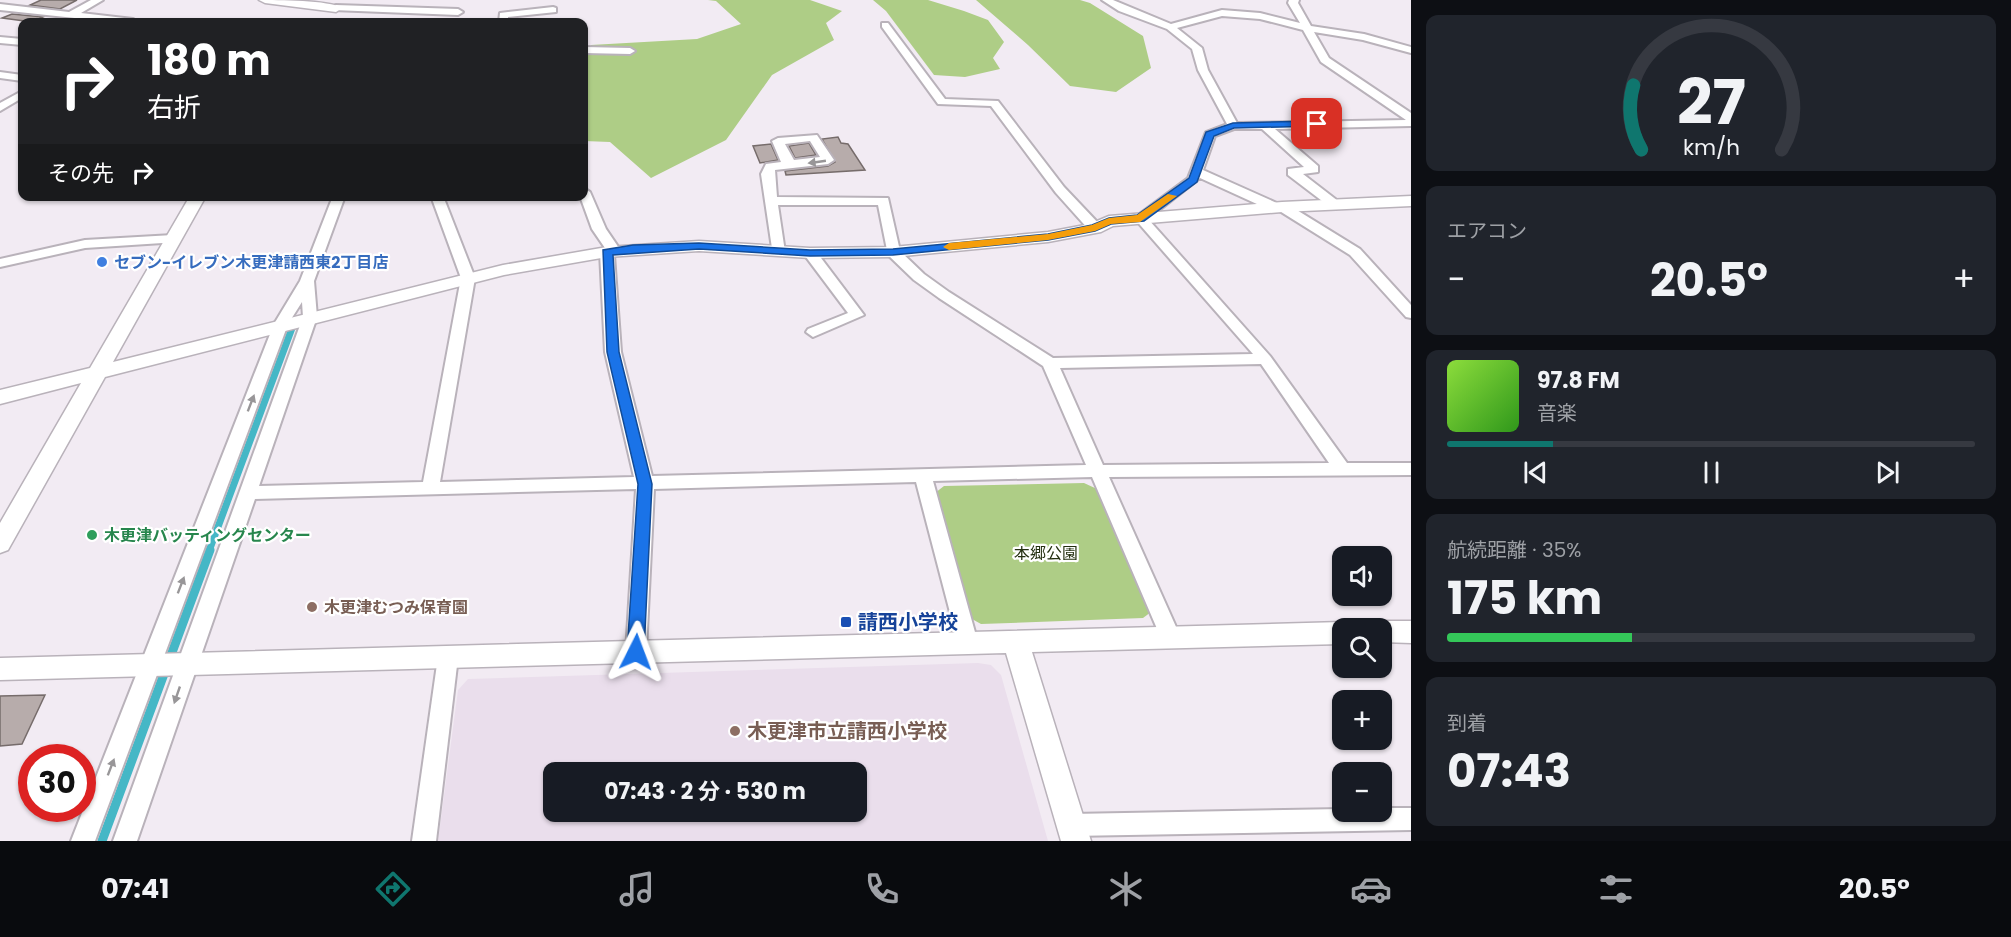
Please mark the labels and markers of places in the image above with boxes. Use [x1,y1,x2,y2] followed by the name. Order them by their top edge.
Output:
[1291,98,1342,149] pin
[114,251,388,274] place label: セブン-イレブン木更津請西東2丁目店
[95,255,109,269] marker: セブン-イレブン木更津請西東2丁目店
[104,524,311,547] place label: 木更津バッティングセンター
[85,528,99,542] marker: 木更津バッティングセンター
[324,596,468,619] place label: 木更津むつみ保育園
[305,600,319,614] marker: 木更津むつみ保育園
[858,608,958,636] place label: 請西小学校
[839,615,853,629] marker: 請西小学校
[747,717,947,745] place label: 木更津市立請西小学校
[728,724,742,738] marker: 木更津市立請西小学校

